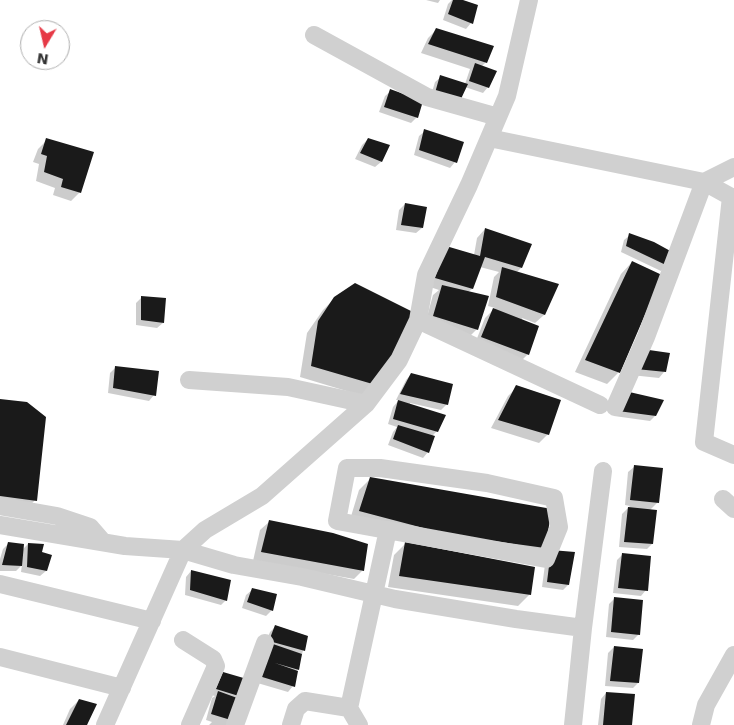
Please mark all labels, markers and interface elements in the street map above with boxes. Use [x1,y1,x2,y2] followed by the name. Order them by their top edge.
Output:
[20,20,70,70] north arrow
[36,50,50,68] text: N

